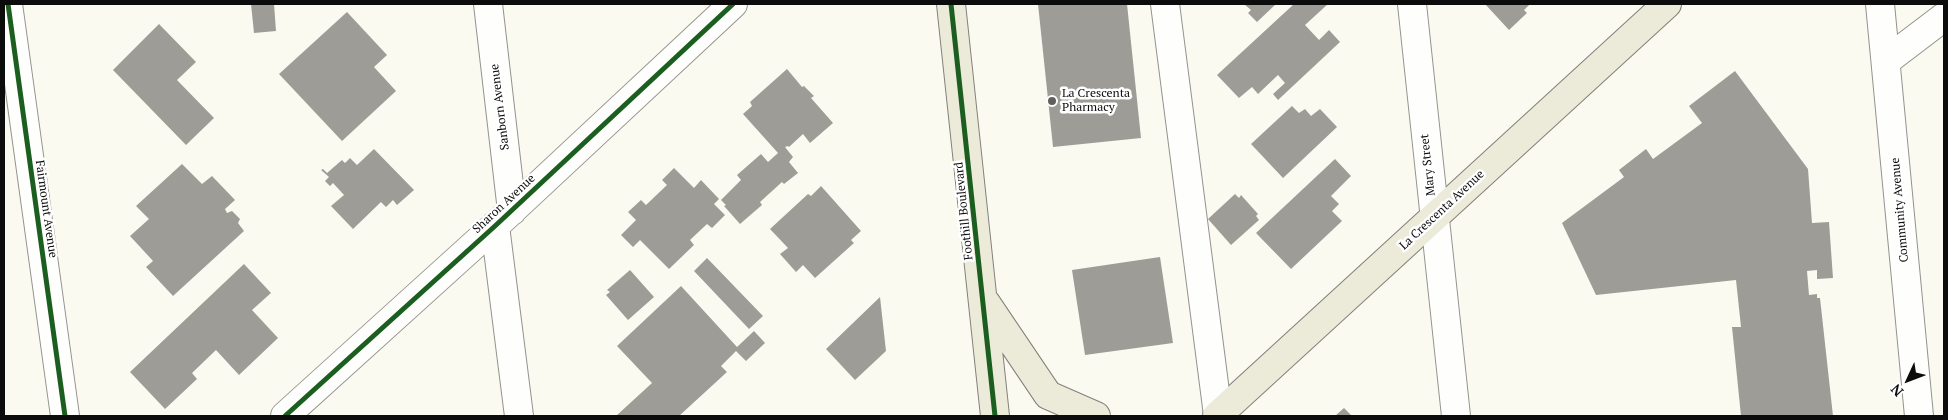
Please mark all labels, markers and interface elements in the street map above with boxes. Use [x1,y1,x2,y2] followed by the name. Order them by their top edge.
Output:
[488,63,512,151] street label: Sanborn Avenue
[1062,87,1130,115] place label: La Crescenta Pharmacy
[1046,95,1058,107] marker: La Crescenta Pharmacy
[1418,133,1438,197] street label: Mary Street
[1888,157,1912,263] street label: Community Avenue
[32,159,60,259] street label: Fairmount Avenue
[952,161,976,261] street label: Foothill Boulevard
[1397,167,1487,253] street label: La Crescenta Avenue
[470,171,538,237] street label: Sharon Avenue
[1883,355,1933,405] north arrow
[1886,380,1907,401] text: N

